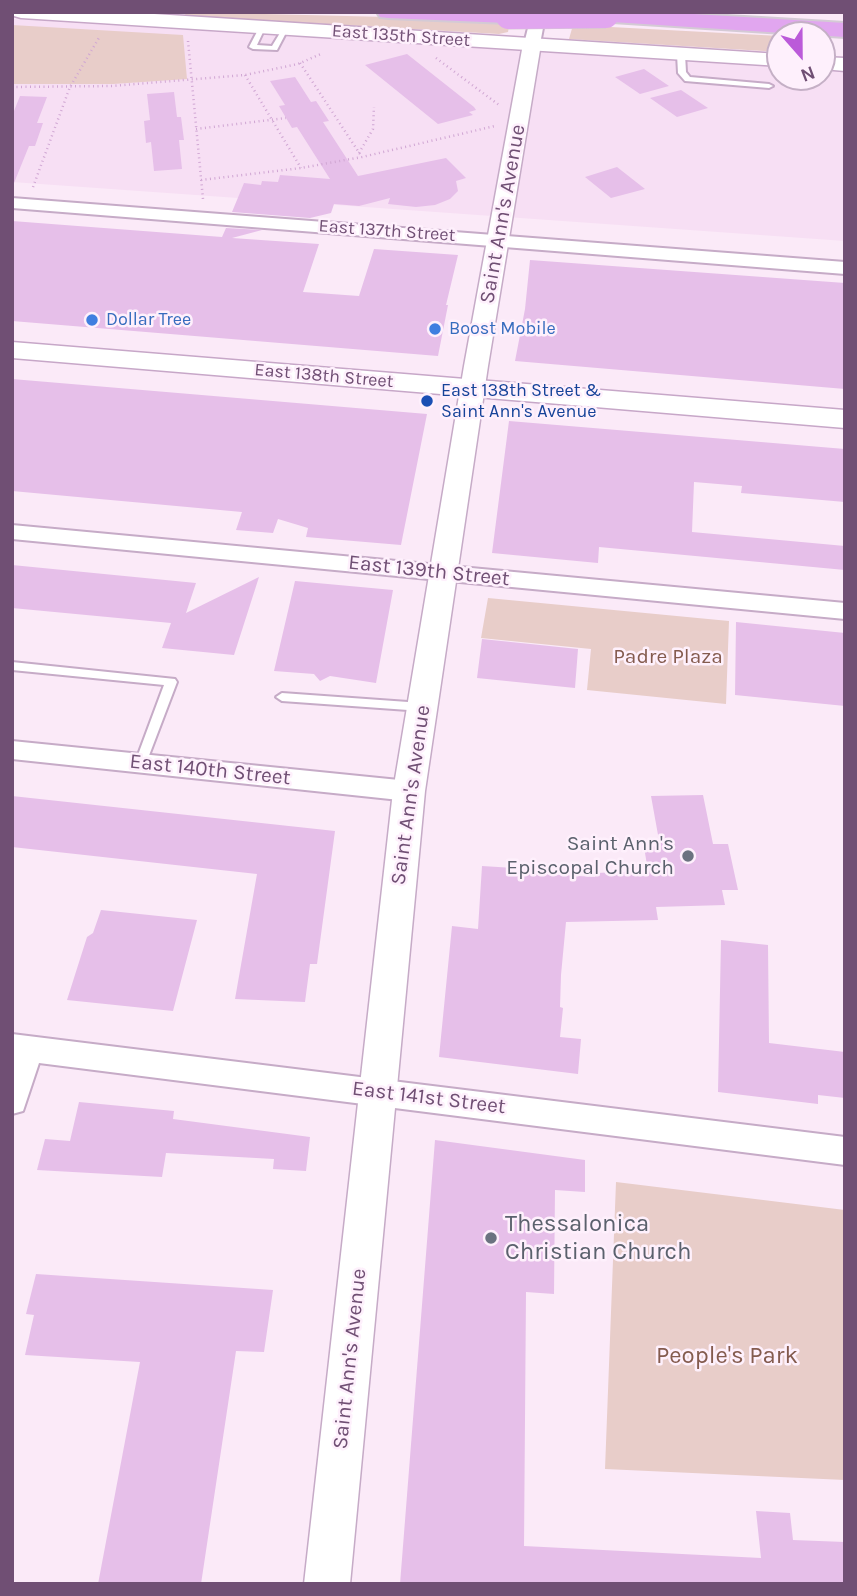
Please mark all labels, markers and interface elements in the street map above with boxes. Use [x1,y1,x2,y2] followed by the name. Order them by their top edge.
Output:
[331,20,471,52] street label: East 135th Street
[766,21,836,91] north arrow
[798,61,818,86] text: N
[475,122,531,306] street label: Saint Ann's Avenue
[318,215,456,247] street label: East 137th Street
[106,309,191,331] place label: Dollar Tree
[84,312,100,328] marker: Dollar Tree
[449,318,556,340] place label: Boost Mobile
[427,321,443,337] marker: Boost Mobile
[254,359,394,393] street label: East 138th Street
[441,380,601,422] place label: East 138th Street & Saint Ann's Avenue
[419,393,435,409] marker: East 138th Street & Saint Ann's Avenue
[347,550,511,592] street label: East 139th Street
[613,644,723,670] park label: Padre Plaza
[386,703,436,887] street label: Saint Ann's Avenue
[128,749,292,791] street label: East 140th Street
[506,831,674,881] place label: Saint Ann's Episcopal Church
[680,848,696,864] marker: Saint Ann's Episcopal Church
[351,1076,507,1120] street label: East 141st Street
[505,1210,691,1266] place label: Thessalonica Christian Church
[483,1230,499,1246] marker: Thessalonica Christian Church
[328,1267,372,1451] street label: Saint Ann's Avenue
[656,1342,798,1370] park label: People's Park

